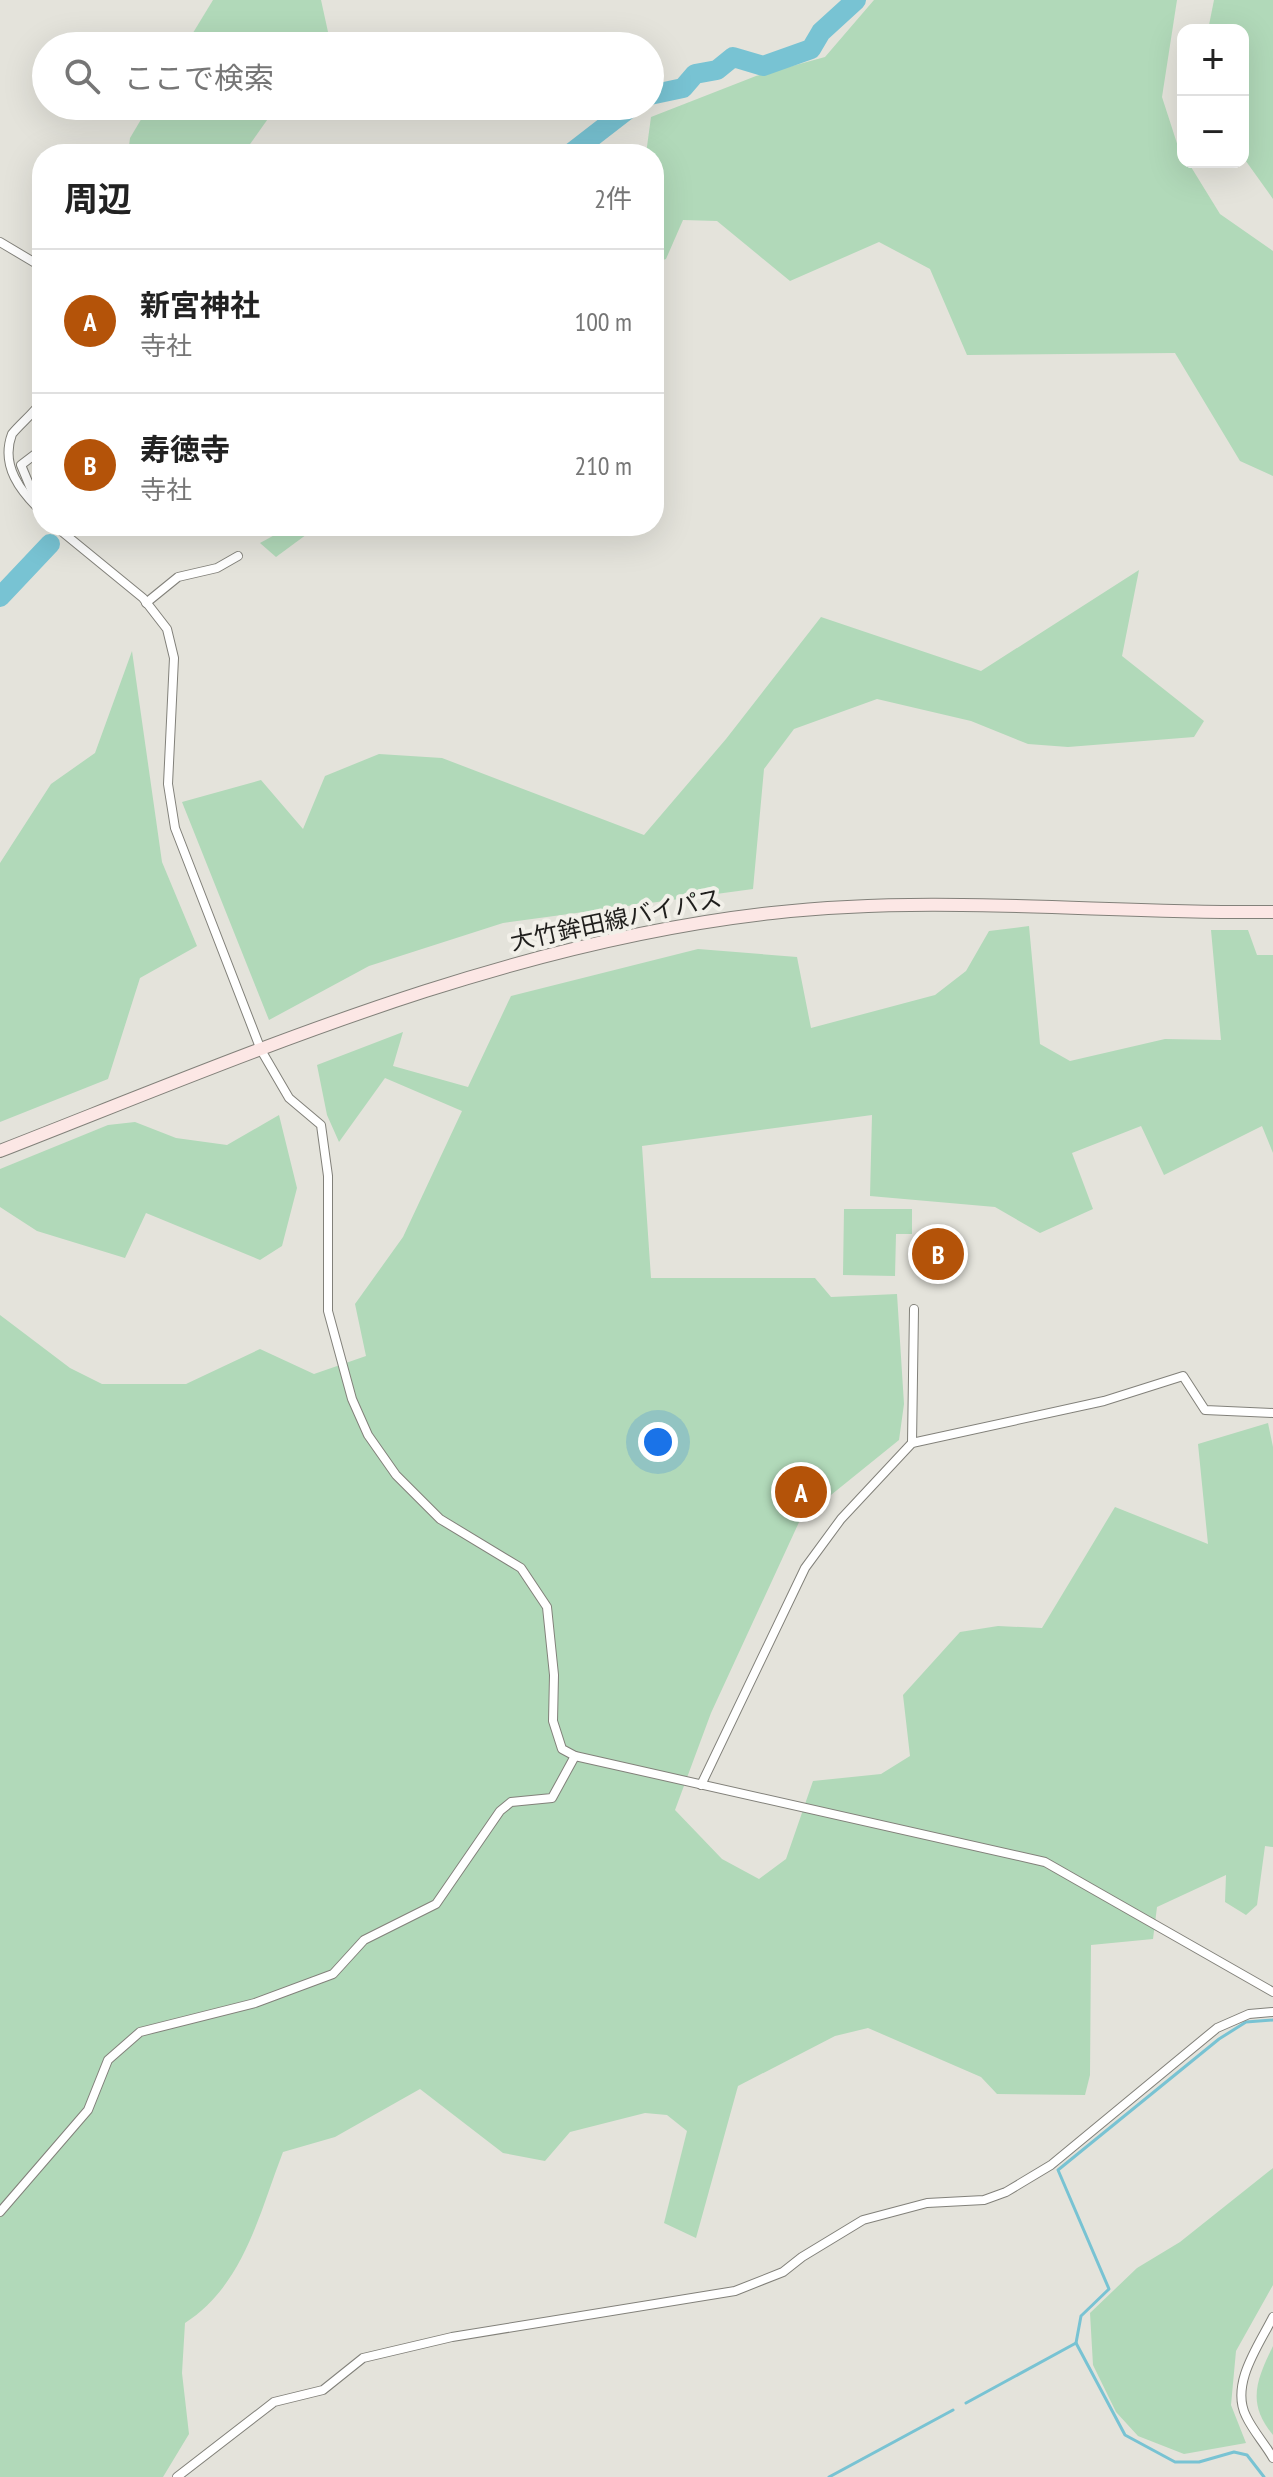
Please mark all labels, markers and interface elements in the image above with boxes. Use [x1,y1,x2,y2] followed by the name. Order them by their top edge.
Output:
[1177,24,1249,168] map controls
[1177,24,1249,96] button: +
[32,32,664,120] search box
[60,54,104,98] icon: search
[124,58,274,97] text: ここで検索
[1177,96,1249,168] button: −
[64,176,132,220] text: 周辺
[594,182,632,215] text: 2件
[140,285,260,324] text: 新宮神社
[83,305,97,338] text: A
[574,305,632,338] text: 100 m
[140,329,192,362] text: 寺社
[140,429,230,468] text: 寿徳寺
[84,449,96,482] text: B
[574,449,632,482] text: 210 m
[140,473,192,506] text: 寺社
[507,882,725,957] street label: 大竹鉾田線バイパス
[912,1224,964,1284] pin: B
[638,1422,678,1462] your location
[775,1462,827,1522] pin: A

